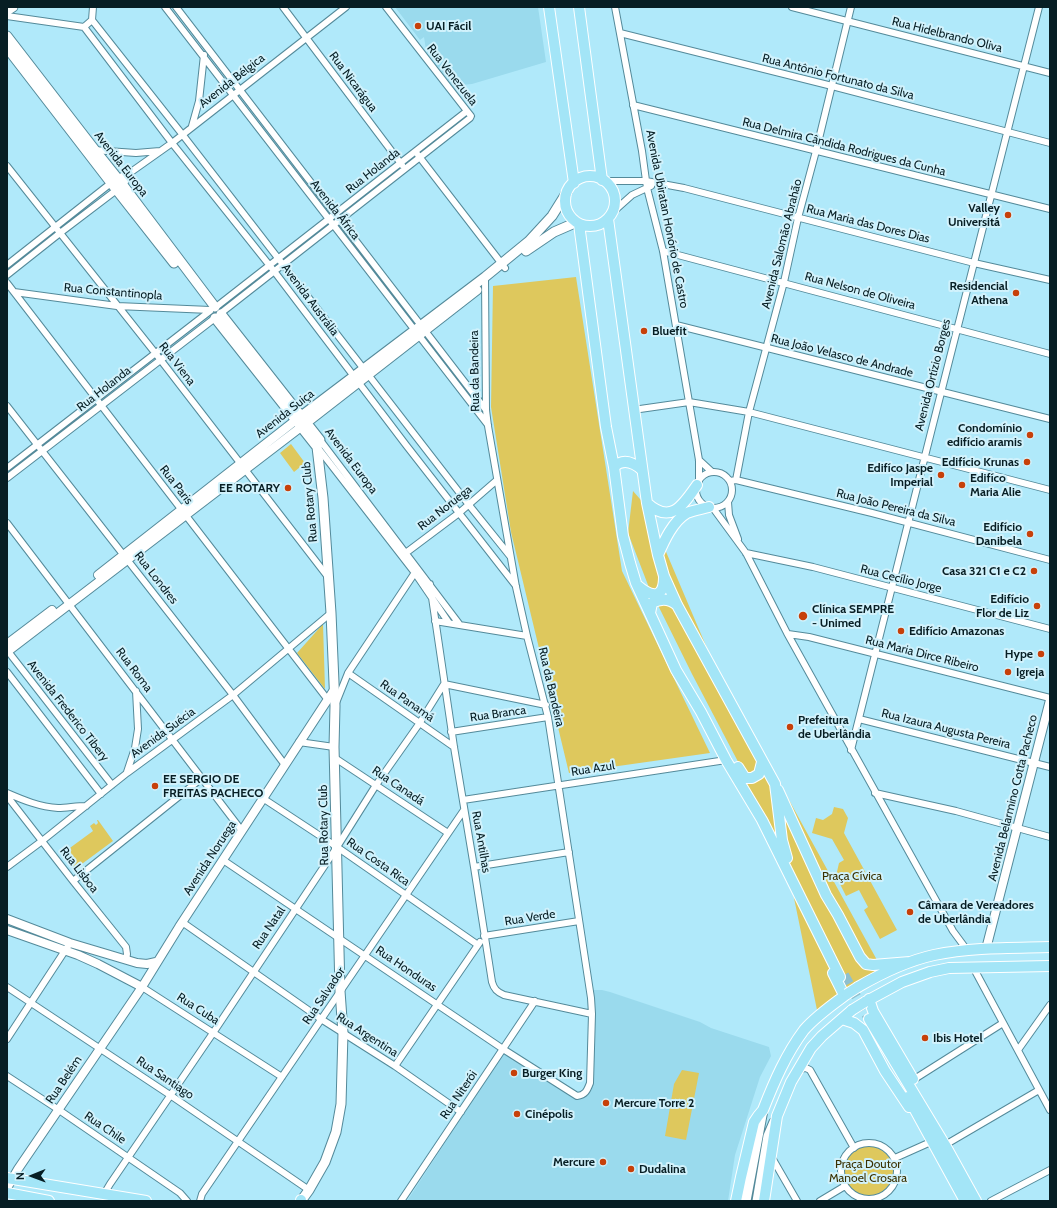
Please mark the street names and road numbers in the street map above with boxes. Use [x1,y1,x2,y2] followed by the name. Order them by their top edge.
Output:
[890,14,1004,56] street label: Rua Hidelbrando Oliva
[424,41,480,109] street label: Rua Venezuela
[326,49,380,115] street label: Rua Nicarágua
[196,51,268,111] street label: Avenida Bélgica
[761,51,915,103] street label: Rua Antônio Fortunato da Silva
[741,115,947,179] street label: Rua Delmira Cândida Rodrigues da Cunha
[91,129,151,199] street label: Avenida Europa
[643,129,691,309] street label: Avenida Ubiratan Honório de Castro
[343,145,403,197] street label: Rua Holanda
[307,177,363,243] street label: Avenida África
[759,178,805,310] street label: Avenida Salomão Abrahão
[805,202,931,246] street label: Rua Maria das Dores Dias
[278,261,342,339] street label: Avenida Austrália
[803,269,917,313] street label: Rua Nelson de Oliveira
[63,281,163,303] street label: Rua Constantinopla
[912,318,954,432] street label: Avenida Ortízio Borges
[467,330,483,412] street label: Rua da Bandeira
[769,331,915,381] street label: Rua João Velasco de Andrade
[156,340,198,388] street label: Rua Viena
[74,363,134,415] street label: Rua Holanda
[253,387,317,441] street label: Avenida Suiça
[322,425,380,497] street label: Avenida Europa
[299,461,321,543] street label: Rua Rotary Club
[156,463,196,507] street label: Rua Paris
[415,482,475,534] street label: Rua Noruega
[835,486,957,530] street label: Rua João Pereira da Silva
[131,549,181,607] street label: Rua Londres
[859,562,943,596] street label: Rua Cecílio Jorge
[864,633,980,675] street label: Rua Maria Dirce Ribeiro
[113,645,155,695] street label: Rua Roma
[535,646,567,728] street label: Rua da Bandeira
[24,658,112,764] street label: Avenida Frederico Tibery
[377,677,437,725] street label: Rua Panamá
[469,703,527,725] street label: Rua Branca
[128,705,198,761] street label: Avenida Suécia
[880,706,1012,752] street label: Rua Izaura Augusta Pereira
[985,713,1041,883] street label: Avenida Belarmino Cotta Pacheco
[570,758,616,780] street label: Rua Azul
[369,763,427,809] street label: Rua Canadá
[316,784,332,866] street label: Rua Rotary Club
[468,810,494,874] street label: Rua Antilhas
[181,818,239,898] street label: Avenida Noruega
[344,835,412,889] street label: Rua Costa Rica
[57,844,101,896] street label: Rua Lisboa
[249,904,289,952] street label: Rua Natal
[504,907,556,929] street label: Rua Verde
[373,943,439,995] street label: Rua Honduras
[300,965,348,1027] street label: Rua Salvador
[174,990,222,1028] street label: Rua Cuba
[333,1010,401,1060] street label: Rua Argentina
[43,1053,85,1107] street label: Rua Belém
[134,1054,196,1102] street label: Rua Santiago
[437,1068,481,1122] street label: Rua Niterói
[81,1109,129,1147] street label: Rua Chile

